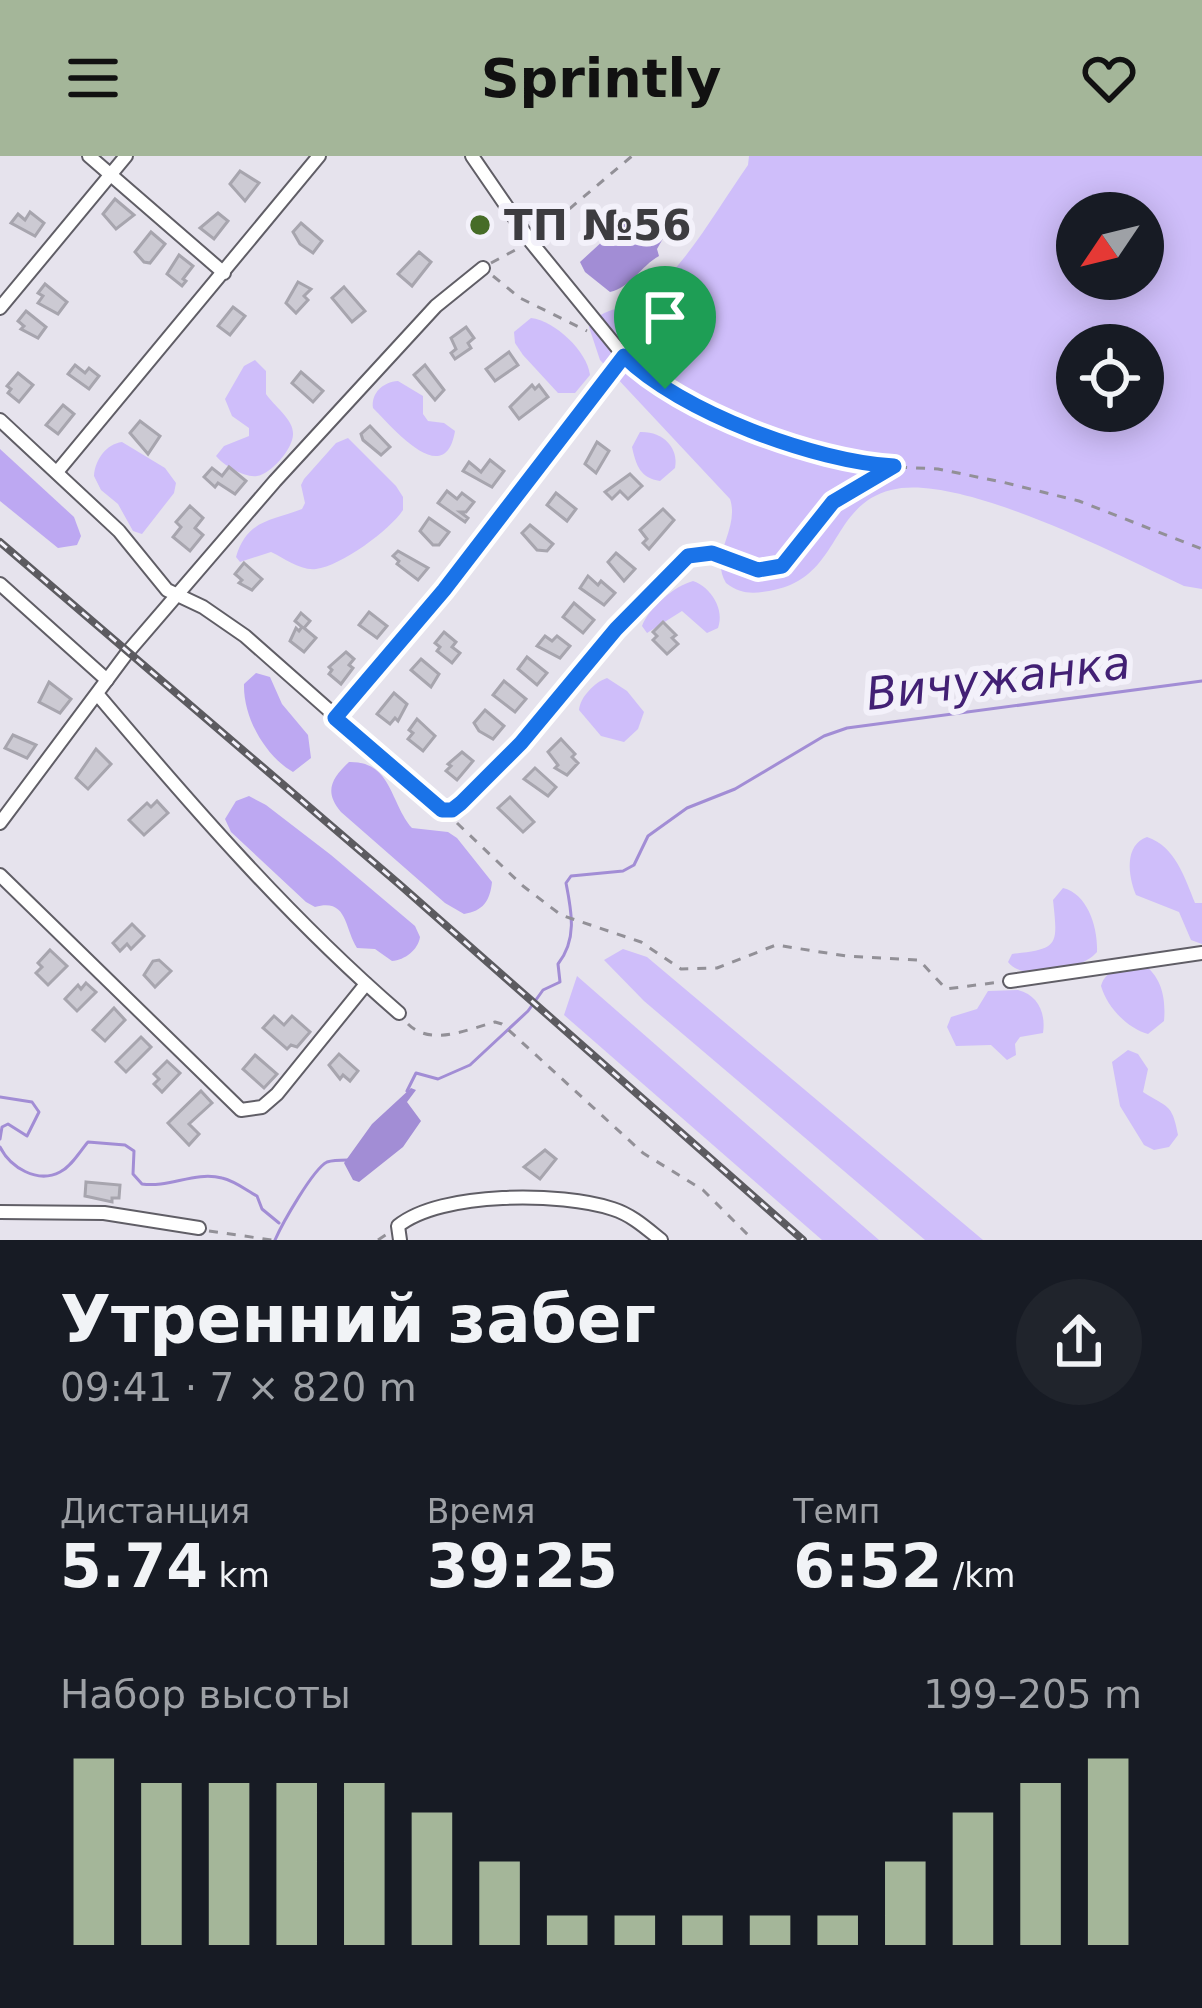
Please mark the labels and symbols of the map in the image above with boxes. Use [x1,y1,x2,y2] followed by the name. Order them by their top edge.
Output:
[1056,192,1164,300] north arrow
[504,201,691,250] place label: ТП №56
[467,212,493,238] marker: ТП №56
[614,266,716,389] pin
[863,636,1133,721] water label: Вичужанка

